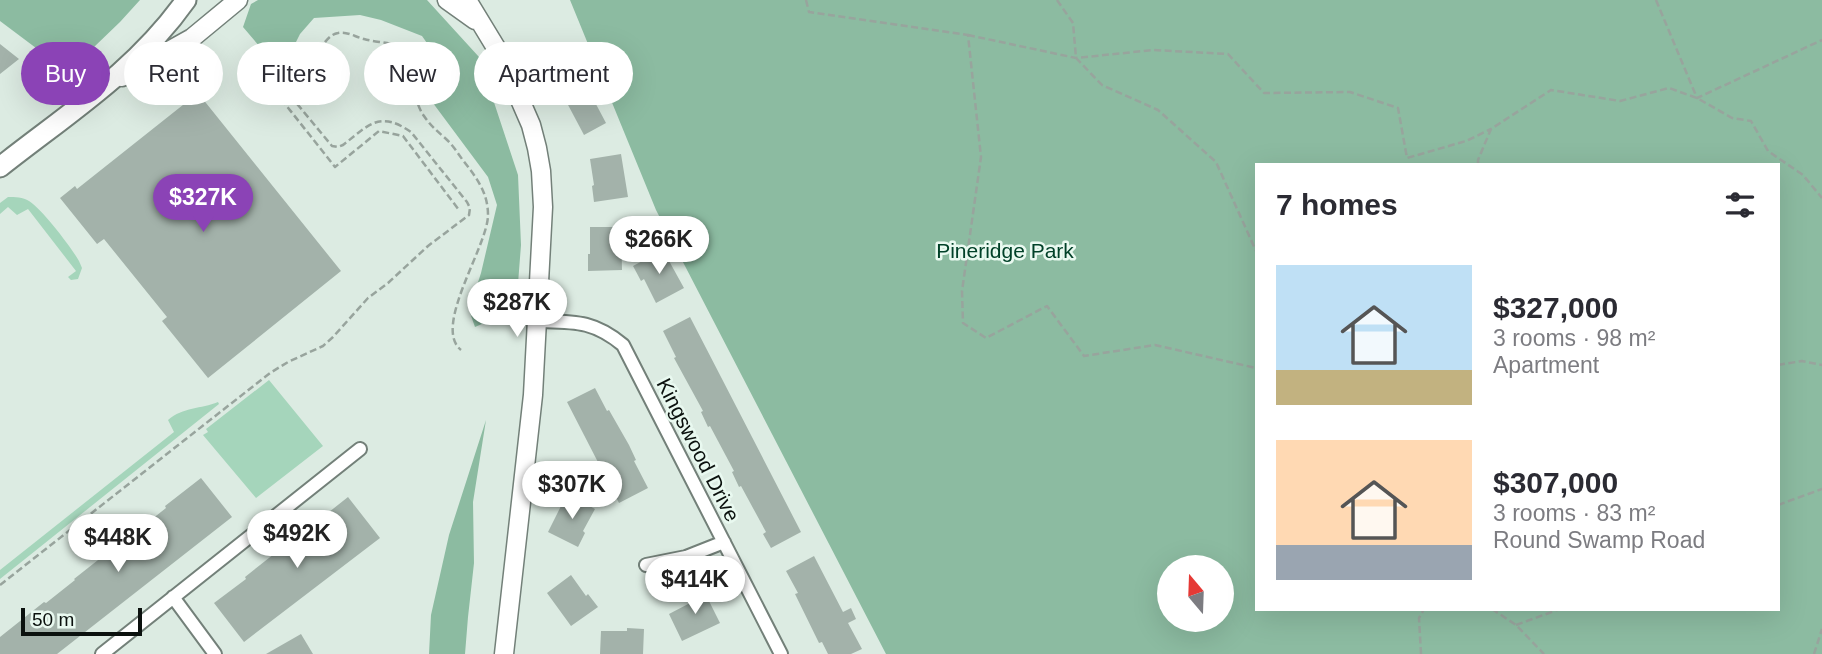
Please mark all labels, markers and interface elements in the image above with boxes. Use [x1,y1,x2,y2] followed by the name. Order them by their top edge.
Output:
[21,42,110,105] chip: Buy
[124,42,223,105] chip: Rent
[237,42,350,105] chip: Filters
[364,42,460,105] chip: New
[474,42,633,105] chip: Apartment
[154,174,252,234] pin: $327K
[169,184,237,210] text: $327K
[1721,186,1759,224] icon: filters
[1276,188,1398,221] text: 7 homes
[610,216,708,276] pin: $266K
[625,226,693,252] text: $266K
[936,239,1074,262] park label: Pineridge Park
[468,280,566,339] pin: $287K
[483,289,551,315] text: $287K
[1493,291,1618,324] text: $327,000
[1332,293,1416,377] icon: home
[1493,325,1655,351] text: 3 rooms · 98 m²
[1493,352,1599,378] text: Apartment
[652,374,744,525] street label: Kingswood Drive
[523,462,621,521] pin: $307K
[1493,466,1618,499] text: $307,000
[1332,468,1416,552] icon: home
[538,471,606,497] text: $307K
[1493,500,1655,526] text: 3 rooms · 83 m²
[248,510,346,570] pin: $492K
[69,514,167,574] pin: $448K
[263,520,331,546] text: $492K
[84,524,152,550] text: $448K
[1493,527,1705,553] text: Round Swamp Road
[1157,555,1234,632] north arrow
[1157,555,1234,632] map controls
[646,556,744,616] pin: $414K
[661,566,729,592] text: $414K
[21,605,142,637] scale bar
[32,609,74,630] text: 50 m

